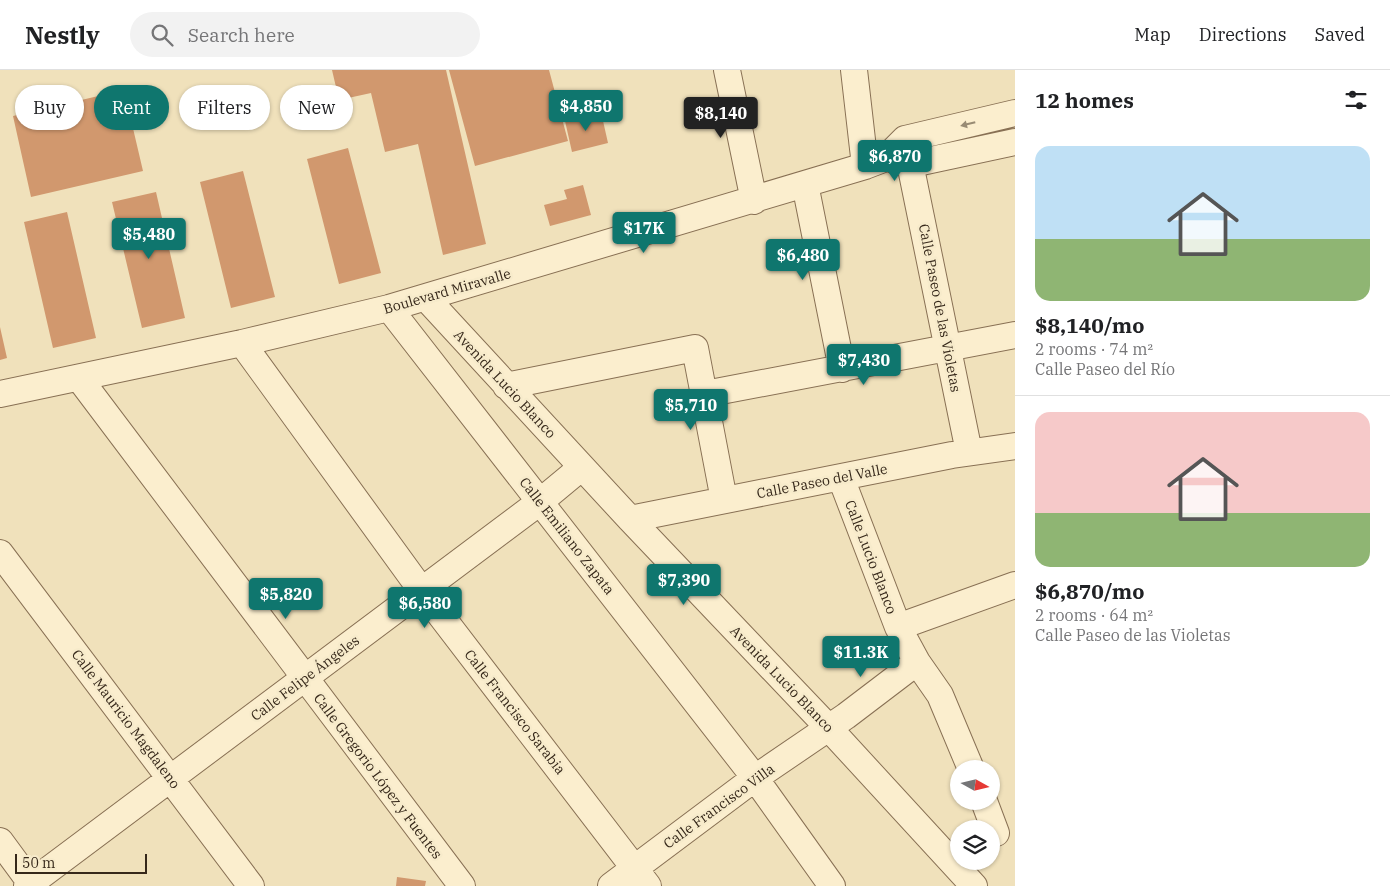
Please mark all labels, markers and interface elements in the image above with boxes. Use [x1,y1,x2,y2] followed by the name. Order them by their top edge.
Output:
[130,12,480,57] search box
[25,19,100,51] text: Nestly
[148,21,176,49] icon: search
[188,23,295,47] text: Search here
[1134,23,1171,46] text: Map
[1199,23,1287,46] text: Directions
[1315,23,1365,46] text: Saved
[15,85,84,130] chip: Buy
[94,85,169,130] chip: Rent
[179,85,270,130] chip: Filters
[280,85,353,130] chip: New
[1035,86,1134,114] text: 12 homes
[1342,86,1370,114] icon: filters
[545,90,627,132] pin: $4,850
[560,96,612,116] text: $4,850
[680,97,762,139] pin: $8,140
[695,103,747,123] text: $8,140
[960,120,975,128] one-way arrow
[854,140,936,182] pin: $6,870
[869,146,921,166] text: $6,870
[1158,179,1248,269] icon: home
[614,212,674,254] pin: $17K
[108,218,190,260] pin: $5,480
[624,218,665,238] text: $17K
[915,222,965,394] street label: Calle Paseo de las Violetas
[123,224,175,244] text: $5,480
[762,238,844,281] pin: $6,480
[777,245,829,265] text: $6,480
[381,264,513,318] street label: Boulevard Miravalle
[1035,311,1144,339] text: $8,140/mo
[450,326,560,442] street label: Avenida Lucio Blanco
[1035,339,1153,359] text: 2 rooms · 74 m²
[823,344,905,386] pin: $7,430
[838,350,890,370] text: $7,430
[1035,359,1175,379] text: Calle Paseo del Río
[650,388,732,431] pin: $5,710
[665,395,717,415] text: $5,710
[1158,444,1248,534] icon: home
[755,459,889,503] street label: Calle Paseo del Valle
[516,474,619,599] street label: Calle Emiliano Zapata
[841,498,901,617] street label: Calle Lucio Blanco
[643,564,725,606] pin: $7,390
[658,570,710,590] text: $7,390
[1035,577,1144,605] text: $6,870/mo
[245,578,327,620] pin: $5,820
[260,584,312,604] text: $5,820
[384,586,466,629] pin: $6,580
[399,593,451,613] text: $6,580
[1035,605,1153,625] text: 2 rooms · 64 m²
[726,622,838,736] street label: Avenida Lucio Blanco
[1035,625,1230,645] text: Calle Paseo de las Violetas
[246,630,363,725] street label: Calle Felipe Ángeles
[820,636,902,678] pin: $11.3K
[833,642,889,662] text: $11.3K
[68,646,184,792] street label: Calle Mauricio Magdaleno
[461,646,570,778] street label: Calle Francisco Sarabia
[310,690,446,863] street label: Calle Gregorio López y Fuentes
[660,759,778,852] street label: Calle Francisco Villa
[950,760,1000,810] north arrow
[950,760,1000,870] map controls
[950,820,1000,870] button: layers
[15,851,148,874] scale bar
[22,854,55,872] text: 50 m

